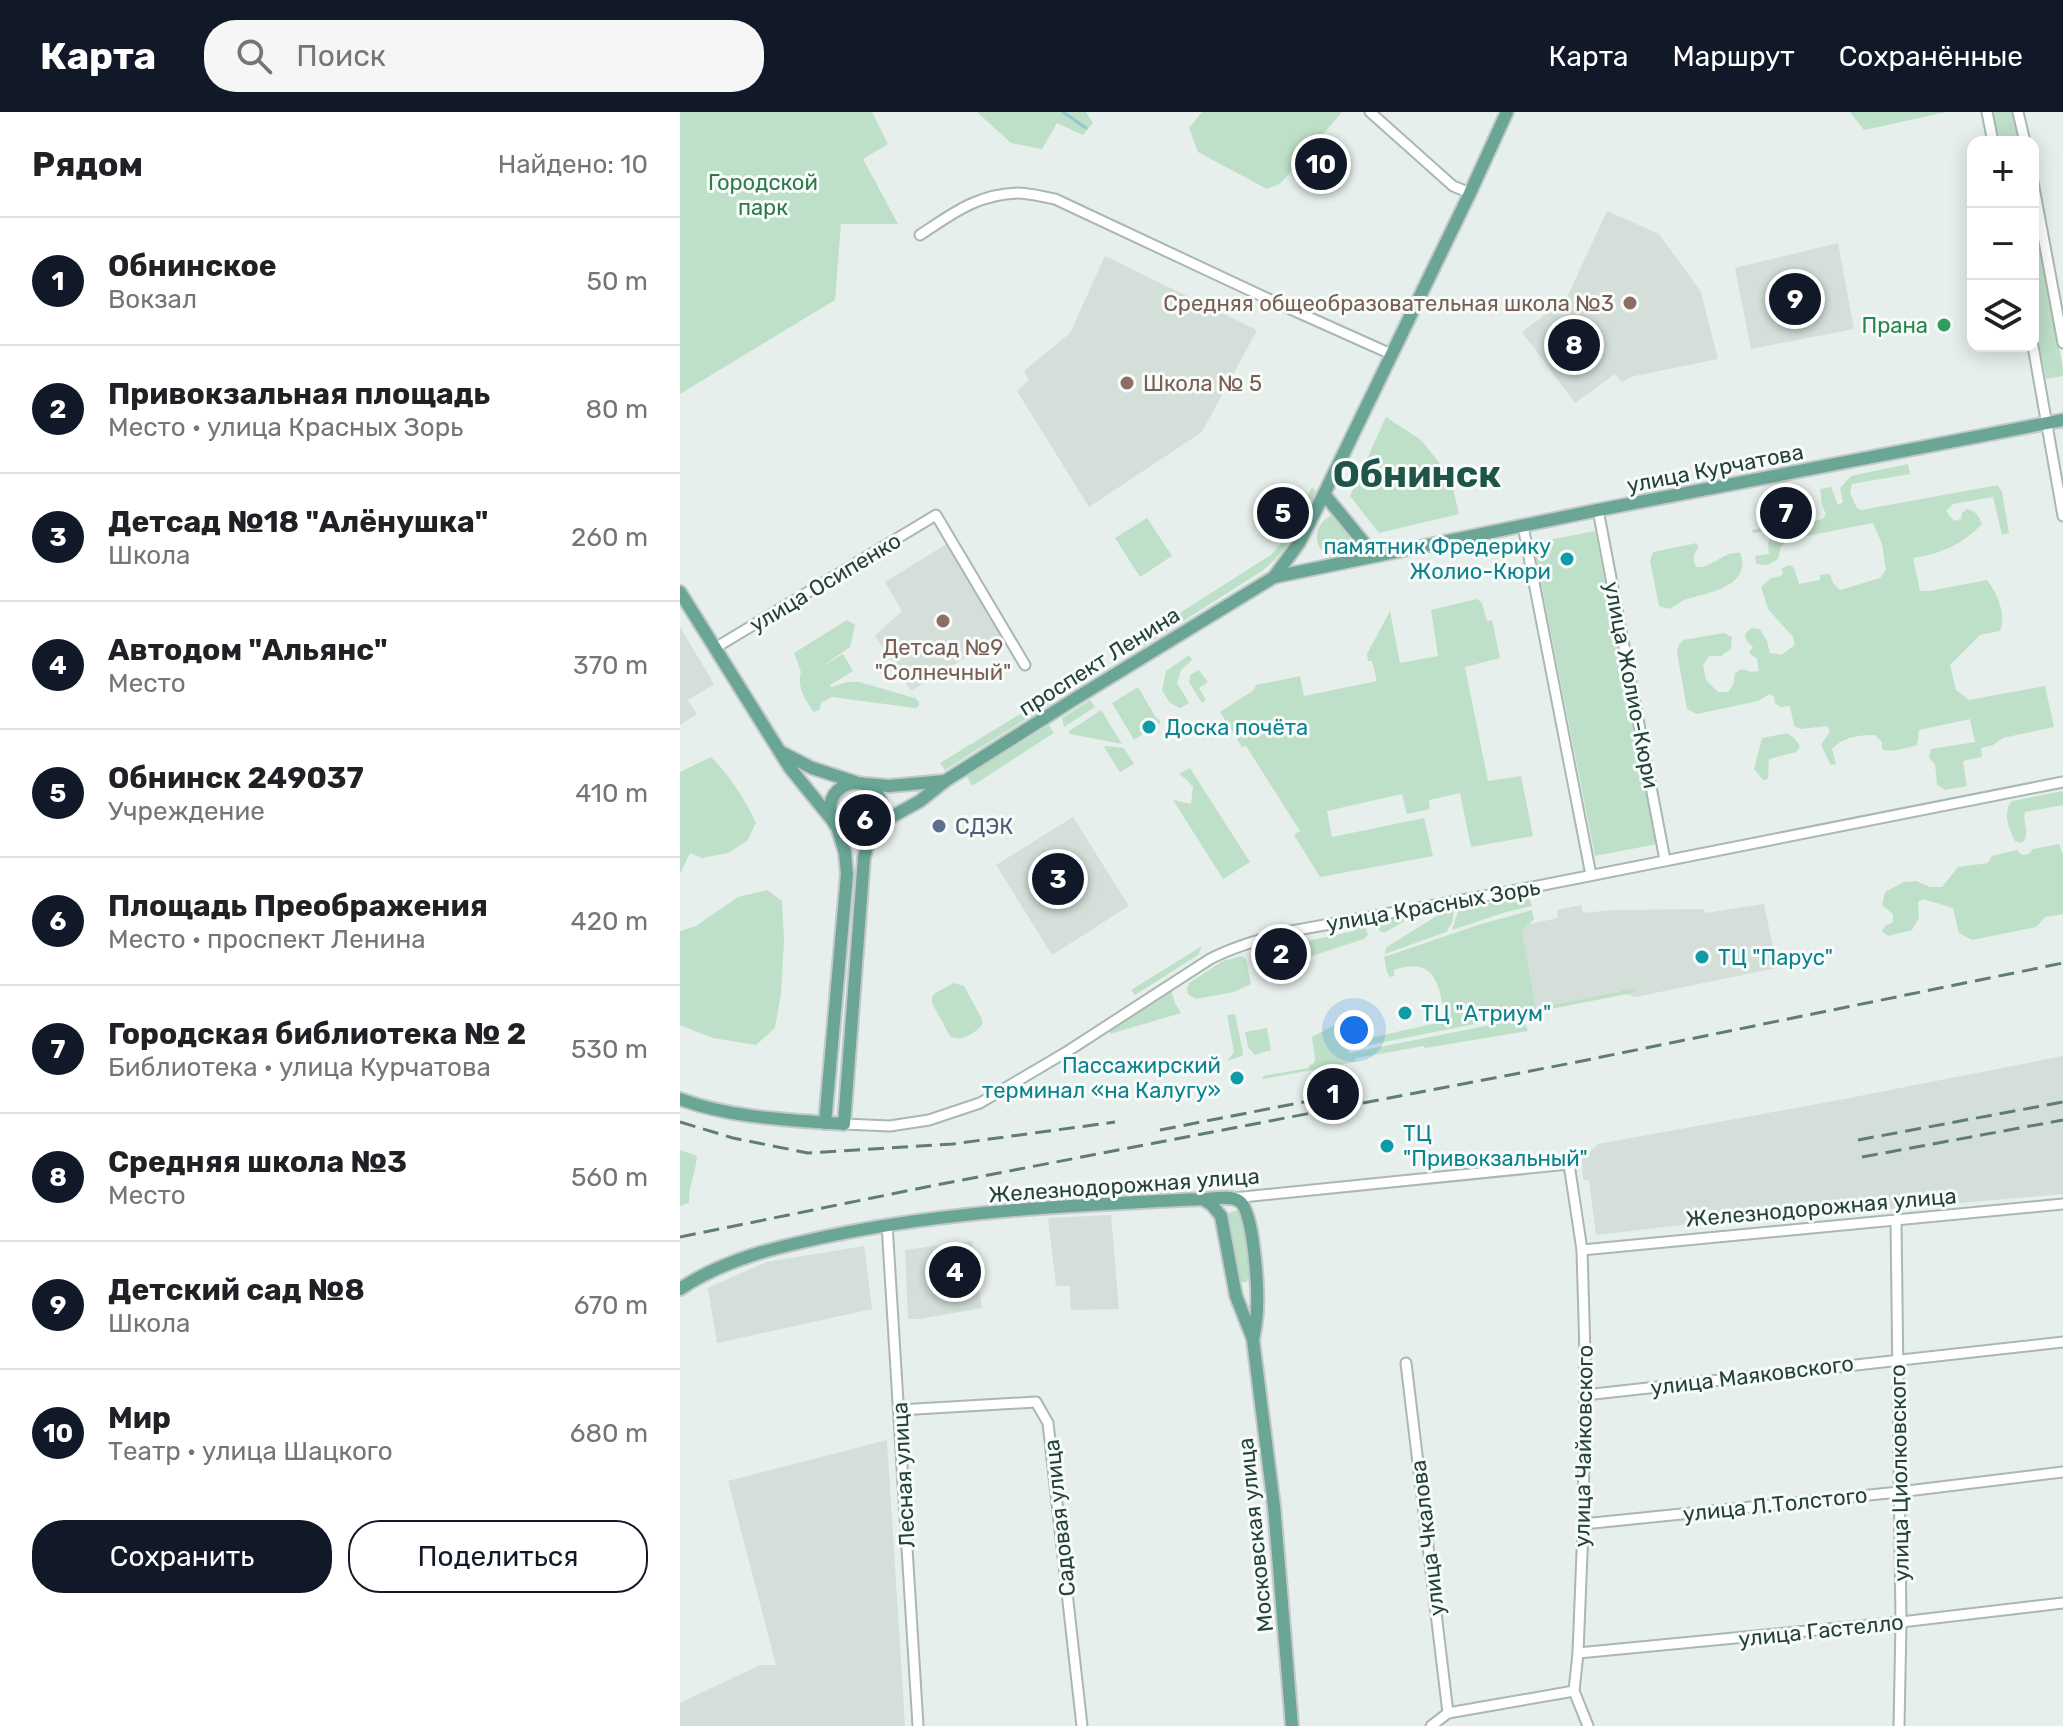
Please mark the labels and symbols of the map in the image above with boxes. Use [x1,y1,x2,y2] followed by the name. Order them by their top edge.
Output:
[1295,134,1347,194] pin: 10
[708,169,818,221] park label: Городской парк
[1769,269,1821,329] pin: 9
[1163,290,1614,317] place label: Средняя общеобразовательная школа №3
[1621,294,1639,312] marker: Средняя общеобразовательная школа №3
[1861,312,1928,339] place label: Прана
[1548,315,1600,375] pin: 8
[1935,316,1953,334] marker: Прана
[1143,370,1262,397] place label: Школа № 5
[1118,374,1136,392] marker: Школа № 5
[1624,438,1806,499] street label: улица Курчатова
[1333,451,1501,497] district label: Обнинск
[1257,483,1309,543] pin: 5
[1760,483,1812,543] pin: 7
[745,527,906,638] street label: улица Осипенко
[1323,533,1551,585] place label: памятник Фредерику Жолио-Кюри
[1558,550,1576,568] marker: памятник Фредерику Жолио-Кюри
[1598,579,1665,791] street label: улица Жолио-Кюри
[1014,601,1185,722] street label: проспект Ленина
[934,612,952,630] marker: Детсад №9 "Солнечный"
[875,634,1011,686] place label: Детсад №9 "Солнечный"
[1165,714,1308,741] place label: Доска почёта
[1140,718,1158,736] marker: Доска почёта
[839,790,891,850] pin: 6
[955,813,1013,840] place label: СДЭК
[930,817,948,835] marker: СДЭК
[1032,849,1084,909] pin: 3
[1324,873,1542,938] street label: улица Красных Зорь
[1255,924,1307,984] pin: 2
[1718,944,1833,971] place label: ТЦ "Парус"
[1693,948,1711,966] marker: ТЦ "Парус"
[1421,1000,1551,1027] place label: ТЦ "Атриум"
[1396,1004,1414,1022] marker: ТЦ "Атриум"
[1334,1010,1374,1050] your location
[982,1052,1221,1104] place label: Пассажирский терминал «на Калугу»
[1307,1064,1359,1124] pin: 1
[1228,1069,1246,1087] marker: Пассажирский терминал «на Калугу»
[1403,1120,1588,1172] place label: ТЦ "Привокзальный"
[1378,1137,1396,1155] marker: ТЦ "Привокзальный"
[988,1163,1261,1208] street label: Железнодорожная улица
[1685,1182,1958,1233] street label: Железнодорожная улица
[929,1242,981,1302] pin: 4
[1568,1344,1599,1548] street label: улица Чайковского
[1649,1350,1855,1401] street label: улица Маяковского
[1884,1364,1915,1582] street label: улица Циолковского
[886,1401,921,1549] street label: Лесная улица
[1232,1436,1279,1633] street label: Московская улица
[1038,1438,1081,1598] street label: Садовая улица
[1405,1458,1450,1617] street label: улица Чкалова
[1681,1481,1869,1528] street label: улица Л.Толстого
[1737,1608,1905,1653] street label: улица Гастелло

